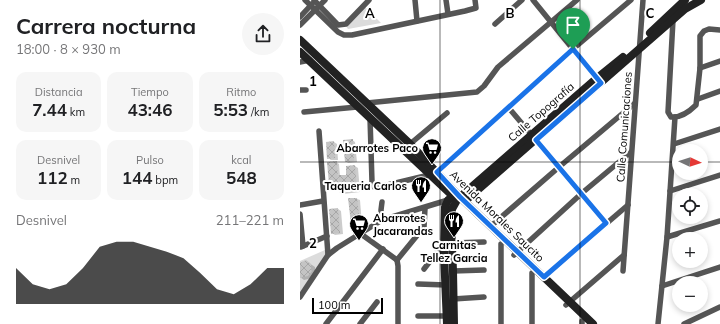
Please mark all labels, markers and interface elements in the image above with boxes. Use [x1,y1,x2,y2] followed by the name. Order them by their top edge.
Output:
[365,5,375,21] text: A
[506,5,515,21] text: B
[646,5,655,21] text: C
[556,8,590,49] pin
[16,12,196,40] text: Carrera nocturna
[242,13,284,55] button: share
[562,14,584,36] icon: arrive
[16,41,121,57] text: 18:00 · 8 × 930 m
[613,71,635,183] street label: Calle Comunicaciones
[309,73,317,89] text: 1
[505,79,577,145] street label: Calle Topografía
[35,85,83,99] text: Distancia
[131,85,169,99] text: Tiempo
[226,85,256,99] text: Ritmo
[32,99,67,120] text: 7.44
[127,99,173,120] text: 43:46
[213,99,248,120] text: 5:53
[67,105,85,119] text: km
[248,105,269,119] text: /km
[421,137,443,165] supermarket icon: Abarrotes Paco
[337,141,418,155] place label: Abarrotes Paco
[672,144,708,180] north arrow
[672,144,708,312] map controls
[37,153,80,167] text: Desnivel
[136,153,164,167] text: Pulso
[231,153,251,167] text: kcal
[37,167,68,188] text: 112
[122,167,152,188] text: 144
[226,167,257,188] text: 548
[447,167,547,265] street label: Avenida Morales Saucito
[68,173,80,187] text: m
[152,173,178,187] text: bpm
[410,175,432,203] restaurant icon: Taqueria Carlos
[324,179,407,193] place label: Taqueria Carlos
[672,188,708,224] button: locate
[443,210,465,238] restaurant icon: Carnitas Tellez Garcia
[373,211,433,238] place label: Abarrotes Jacarandas
[16,212,67,228] text: Desnivel
[216,212,284,228] text: 211–221 m
[348,213,370,241] supermarket icon: Abarrotes Jacarandas
[672,232,708,268] button: +
[309,235,317,251] text: 2
[421,238,488,265] place label: Carnitas Tellez Garcia
[672,276,708,312] button: −
[312,296,383,315] scale bar
[318,298,350,312] text: 100 m

